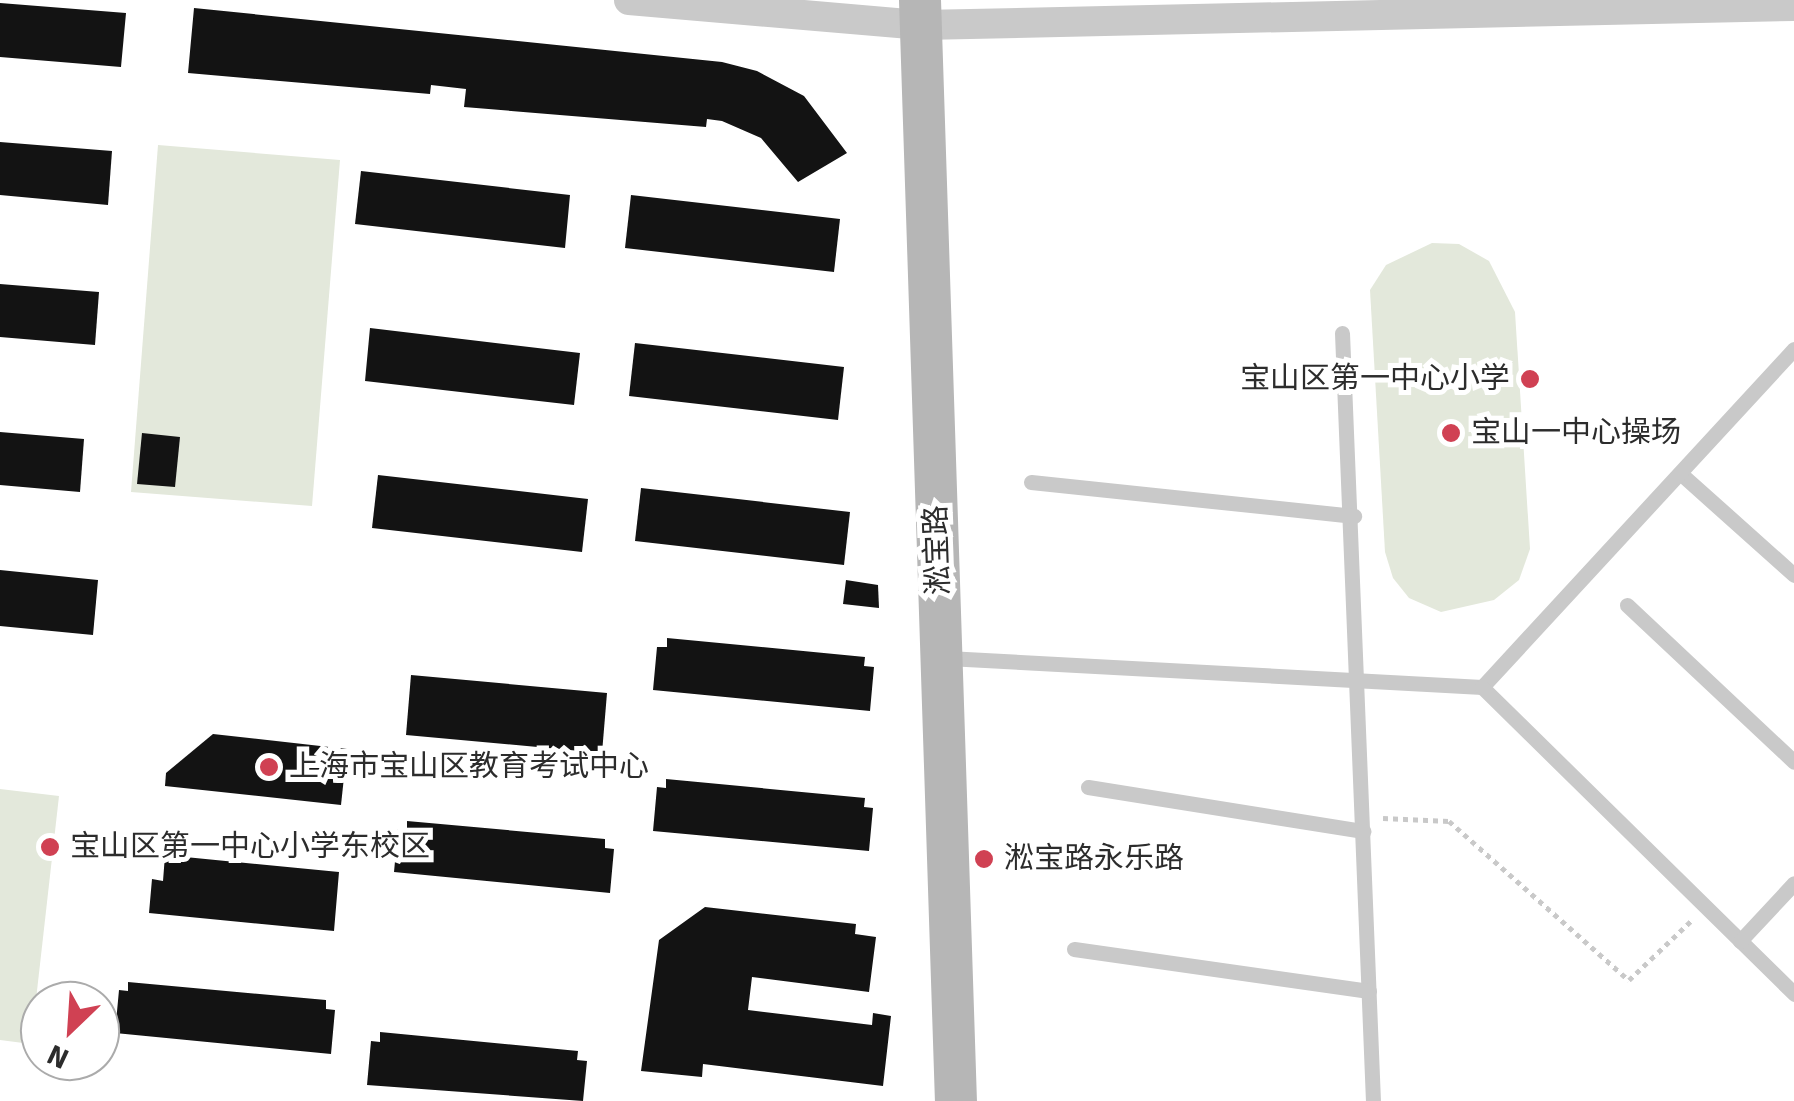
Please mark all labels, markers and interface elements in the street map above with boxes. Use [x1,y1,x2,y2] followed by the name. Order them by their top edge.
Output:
[1240,361,1510,397] place label: 宝山区第一中心小学
[1519,368,1541,390] marker: 宝山区第一中心小学
[1471,415,1681,451] place label: 宝山一中心操场
[1440,422,1462,444] marker: 宝山一中心操场
[918,504,958,596] street label: 淞宝路
[289,749,649,785] place label: 上海市宝山区教育考试中心
[258,756,280,778] marker: 上海市宝山区教育考试中心
[70,829,430,865] place label: 宝山区第一中心小学东校区
[39,836,61,858] marker: 宝山区第一中心小学东校区
[1004,841,1184,877] place label: 淞宝路永乐路
[973,848,995,870] marker: 淞宝路永乐路
[20,981,120,1081] north arrow
[42,1037,74,1076] text: N

